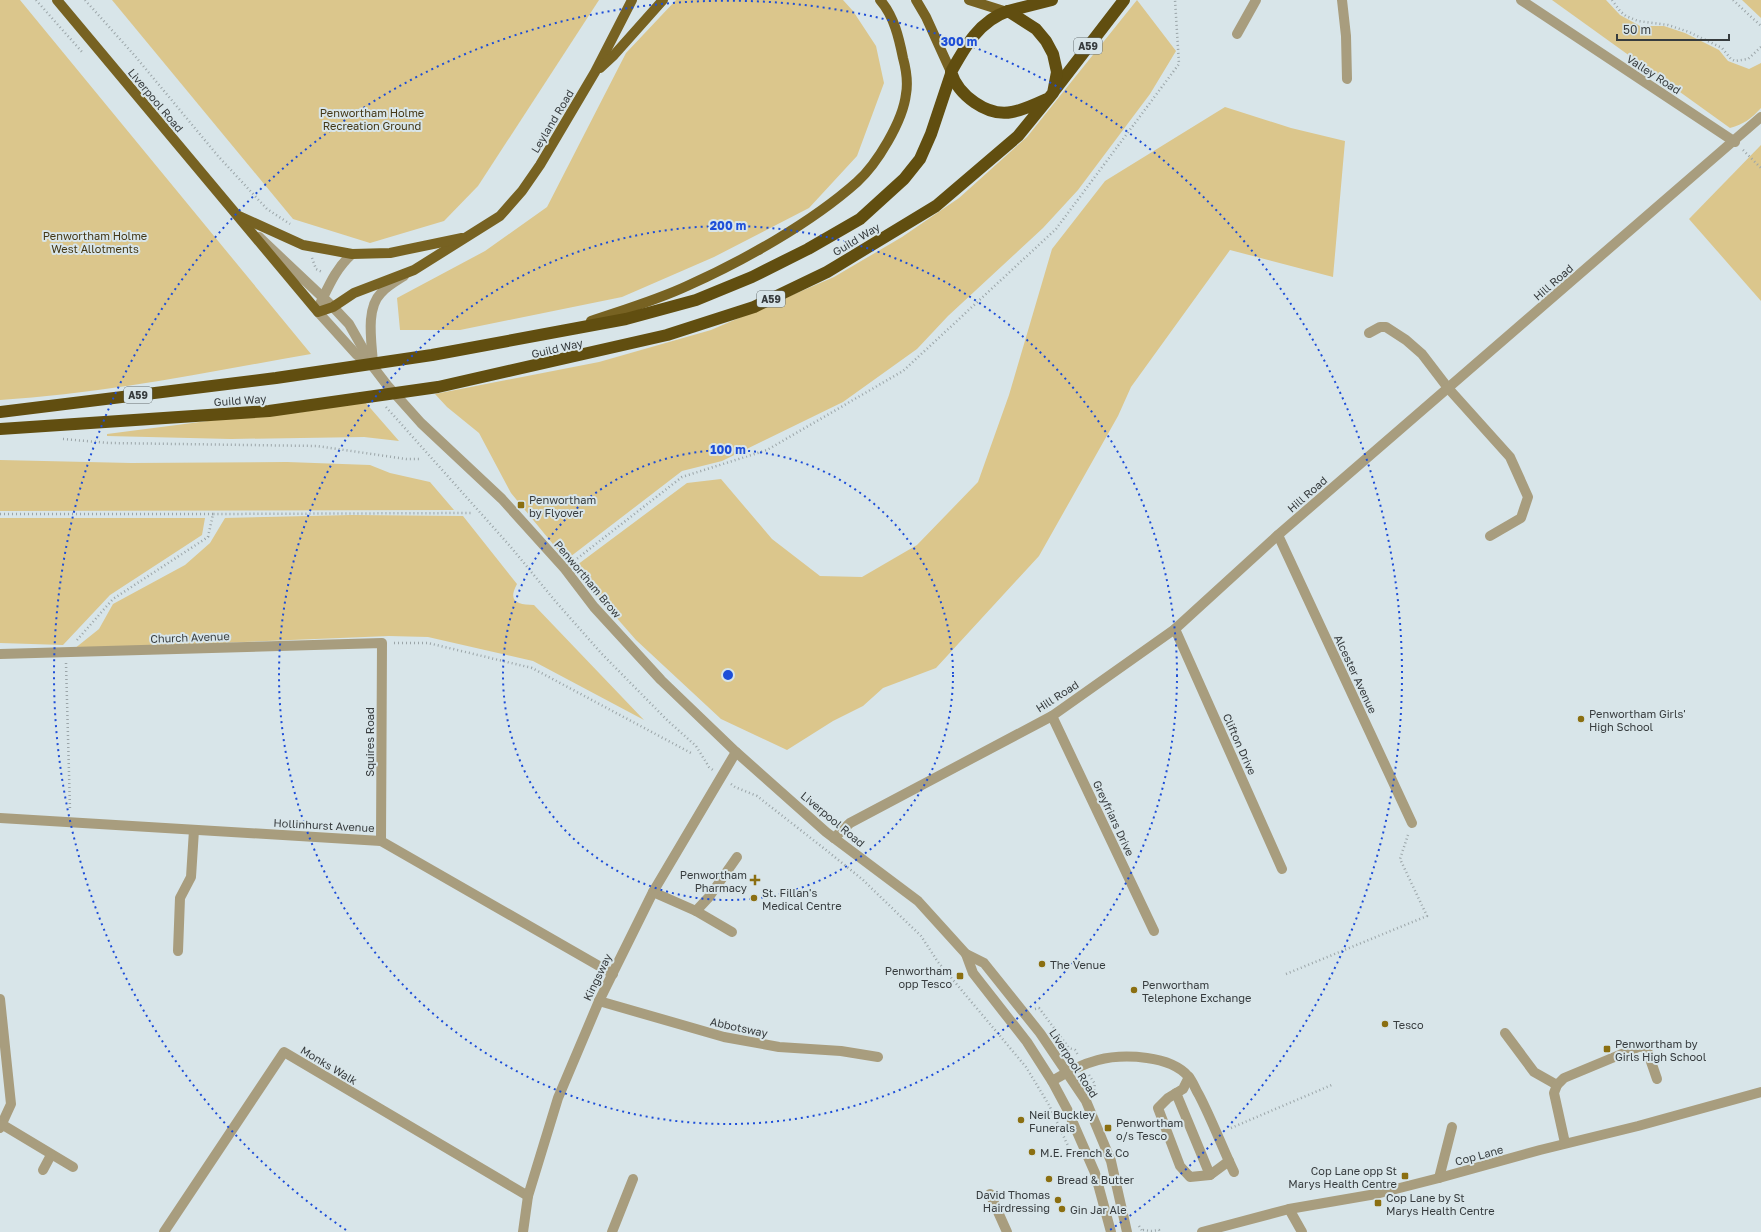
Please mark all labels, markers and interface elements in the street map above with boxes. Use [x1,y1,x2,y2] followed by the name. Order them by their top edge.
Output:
[1617,16,1729,42] scale bar
[1623,22,1651,37] text: 50 m
[941,34,977,49] text: 300 m
[1074,38,1102,54] road number: A59
[1625,52,1683,96] street label: Valley Road
[126,66,186,134] street label: Liverpool Road
[528,87,576,155] street label: Leyland Road
[320,106,424,132] park label: Penwortham Holme Recreation Ground
[710,218,746,233] text: 200 m
[830,220,882,258] street label: Guild Way
[43,229,147,255] park label: Penwortham Holme West Allotments
[1531,261,1575,303] street label: Hill Road
[757,291,785,307] road number: A59
[530,336,584,360] street label: Guild Way
[124,387,152,403] road number: A59
[213,392,267,408] street label: Guild Way
[710,442,746,457] text: 100 m
[1285,473,1329,515] street label: Hill Road
[529,493,596,519] place label: Penwortham by Flyover
[516,500,526,510] marker: Penwortham by Flyover
[552,538,624,620] street label: Penwortham Brow
[150,629,230,645] street label: Church Avenue
[1332,633,1380,715] street label: Alcester Avenue
[721,668,735,682] centre of rings
[1033,677,1081,715] street label: Hill Road
[363,707,376,777] street label: Squires Road
[1589,707,1686,733] place label: Penwortham Girls' High School
[1221,711,1259,777] street label: Clifton Drive
[1576,714,1586,724] marker: Penwortham Girls' High School
[1091,778,1137,858] street label: Greyfriars Drive
[799,789,867,849] street label: Liverpool Road
[273,816,375,834] street label: Hollinhurst Avenue
[680,868,747,894] place label: Penwortham Pharmacy
[750,875,760,885] marker: Penwortham Pharmacy
[762,886,842,912] place label: St. Fillan's Medical Centre
[749,893,759,903] marker: St. Fillan's Medical Centre
[580,951,614,1003] street label: Kingsway
[1050,958,1106,971] place label: The Venue
[1037,959,1047,969] marker: The Venue
[885,964,952,990] place label: Penwortham opp Tesco
[955,971,965,981] marker: Penwortham opp Tesco
[1142,978,1251,1004] place label: Penwortham Telephone Exchange
[1129,985,1139,995] marker: Penwortham Telephone Exchange
[709,1015,769,1039] street label: Abbotsway
[1393,1018,1424,1031] place label: Tesco
[1380,1019,1390,1029] marker: Tesco
[1047,1026,1101,1100] street label: Liverpool Road
[1615,1037,1707,1063] place label: Penwortham by Girls High School
[298,1043,360,1087] street label: Monks Walk
[1602,1044,1612,1054] marker: Penwortham by Girls High School
[1029,1108,1095,1134] place label: Neil Buckley Funerals
[1016,1115,1026,1125] marker: Neil Buckley Funerals
[1116,1116,1183,1142] place label: Penwortham o/s Tesco
[1103,1123,1113,1133] marker: Penwortham o/s Tesco
[1453,1142,1505,1168] street label: Cop Lane
[1040,1146,1129,1159] place label: M.E. French & Co
[1027,1147,1037,1157] marker: M.E. French & Co
[1288,1164,1397,1190] place label: Cop Lane opp St Marys Health Centre
[1400,1171,1410,1181] marker: Cop Lane opp St Marys Health Centre
[1057,1173,1135,1186] place label: Bread & Butter
[1044,1174,1054,1184] marker: Bread & Butter
[976,1188,1050,1214] place label: David Thomas Hairdressing
[1386,1191,1495,1217] place label: Cop Lane by St Marys Health Centre
[1053,1195,1063,1205] marker: David Thomas Hairdressing
[1373,1198,1383,1208] marker: Cop Lane by St Marys Health Centre
[1070,1203,1127,1216] place label: Gin Jar Ale
[1057,1204,1067,1214] marker: Gin Jar Ale

